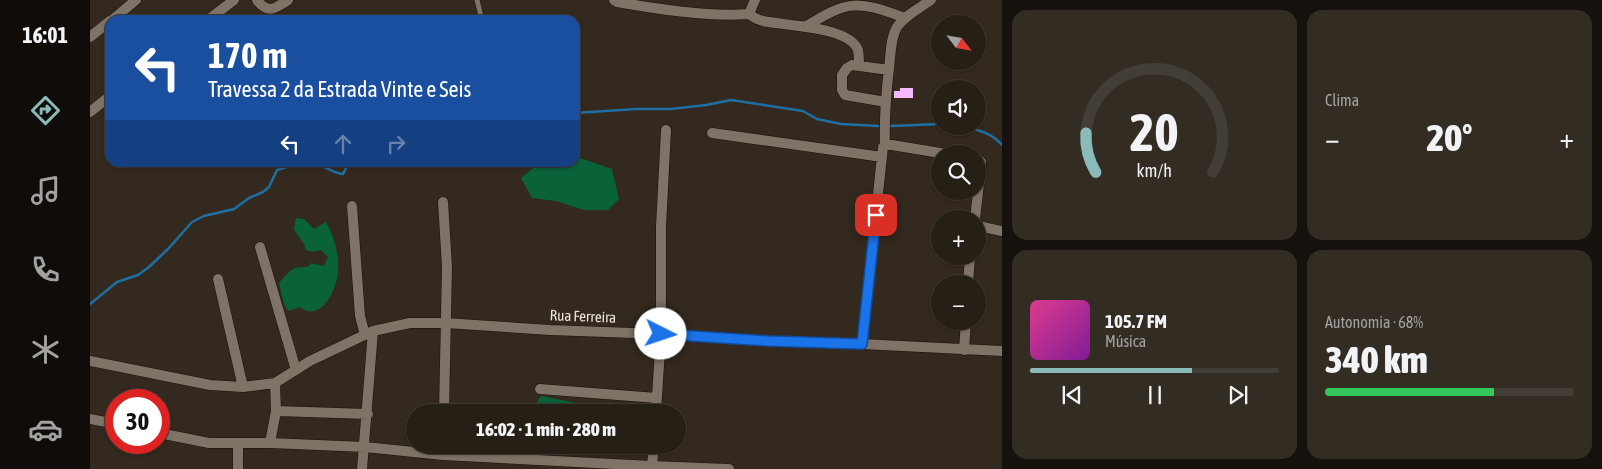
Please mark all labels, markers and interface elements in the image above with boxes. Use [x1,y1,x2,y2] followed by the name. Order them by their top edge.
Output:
[931,15,986,70] north arrow
[931,15,986,330] map controls
[22,22,68,48] text: 16:01
[125,35,190,100] icon: left
[208,35,287,75] text: 170 m
[208,76,471,102] text: Travessa 2 da Estrada Vinte e Seis
[931,80,986,135] button: sound
[1325,91,1359,109] text: Clima
[28,93,63,128] icon: directions
[1130,102,1179,162] text: 20
[1426,116,1473,159] text: 20°
[1325,122,1340,154] text: −
[1559,122,1574,154] text: +
[276,130,304,158] icon: left
[329,130,357,158] icon: ahead
[382,130,410,158] icon: right
[931,145,986,200] button: search
[1137,160,1172,181] text: km/h
[28,173,63,208] icon: music
[855,194,897,236] pin
[862,201,890,229] icon: arrive
[931,210,986,265] button: +
[28,252,63,287] icon: phone
[931,275,986,330] button: −
[549,306,617,326] street label: Rua Ferreira
[634,307,686,359] position arrow
[1105,310,1167,332] text: 105.7 FM
[1325,313,1423,331] text: Autonomia · 68%
[28,332,63,367] icon: climate
[1105,332,1146,350] text: Música
[1325,338,1428,381] text: 340 km
[1058,381,1086,409] icon: previous
[1141,381,1169,409] icon: pause
[1224,381,1252,409] icon: next
[105,389,170,454] speed limit sign: 30
[28,412,63,447] icon: car
[476,418,616,440] text: 16:02 · 1 min · 280 m

